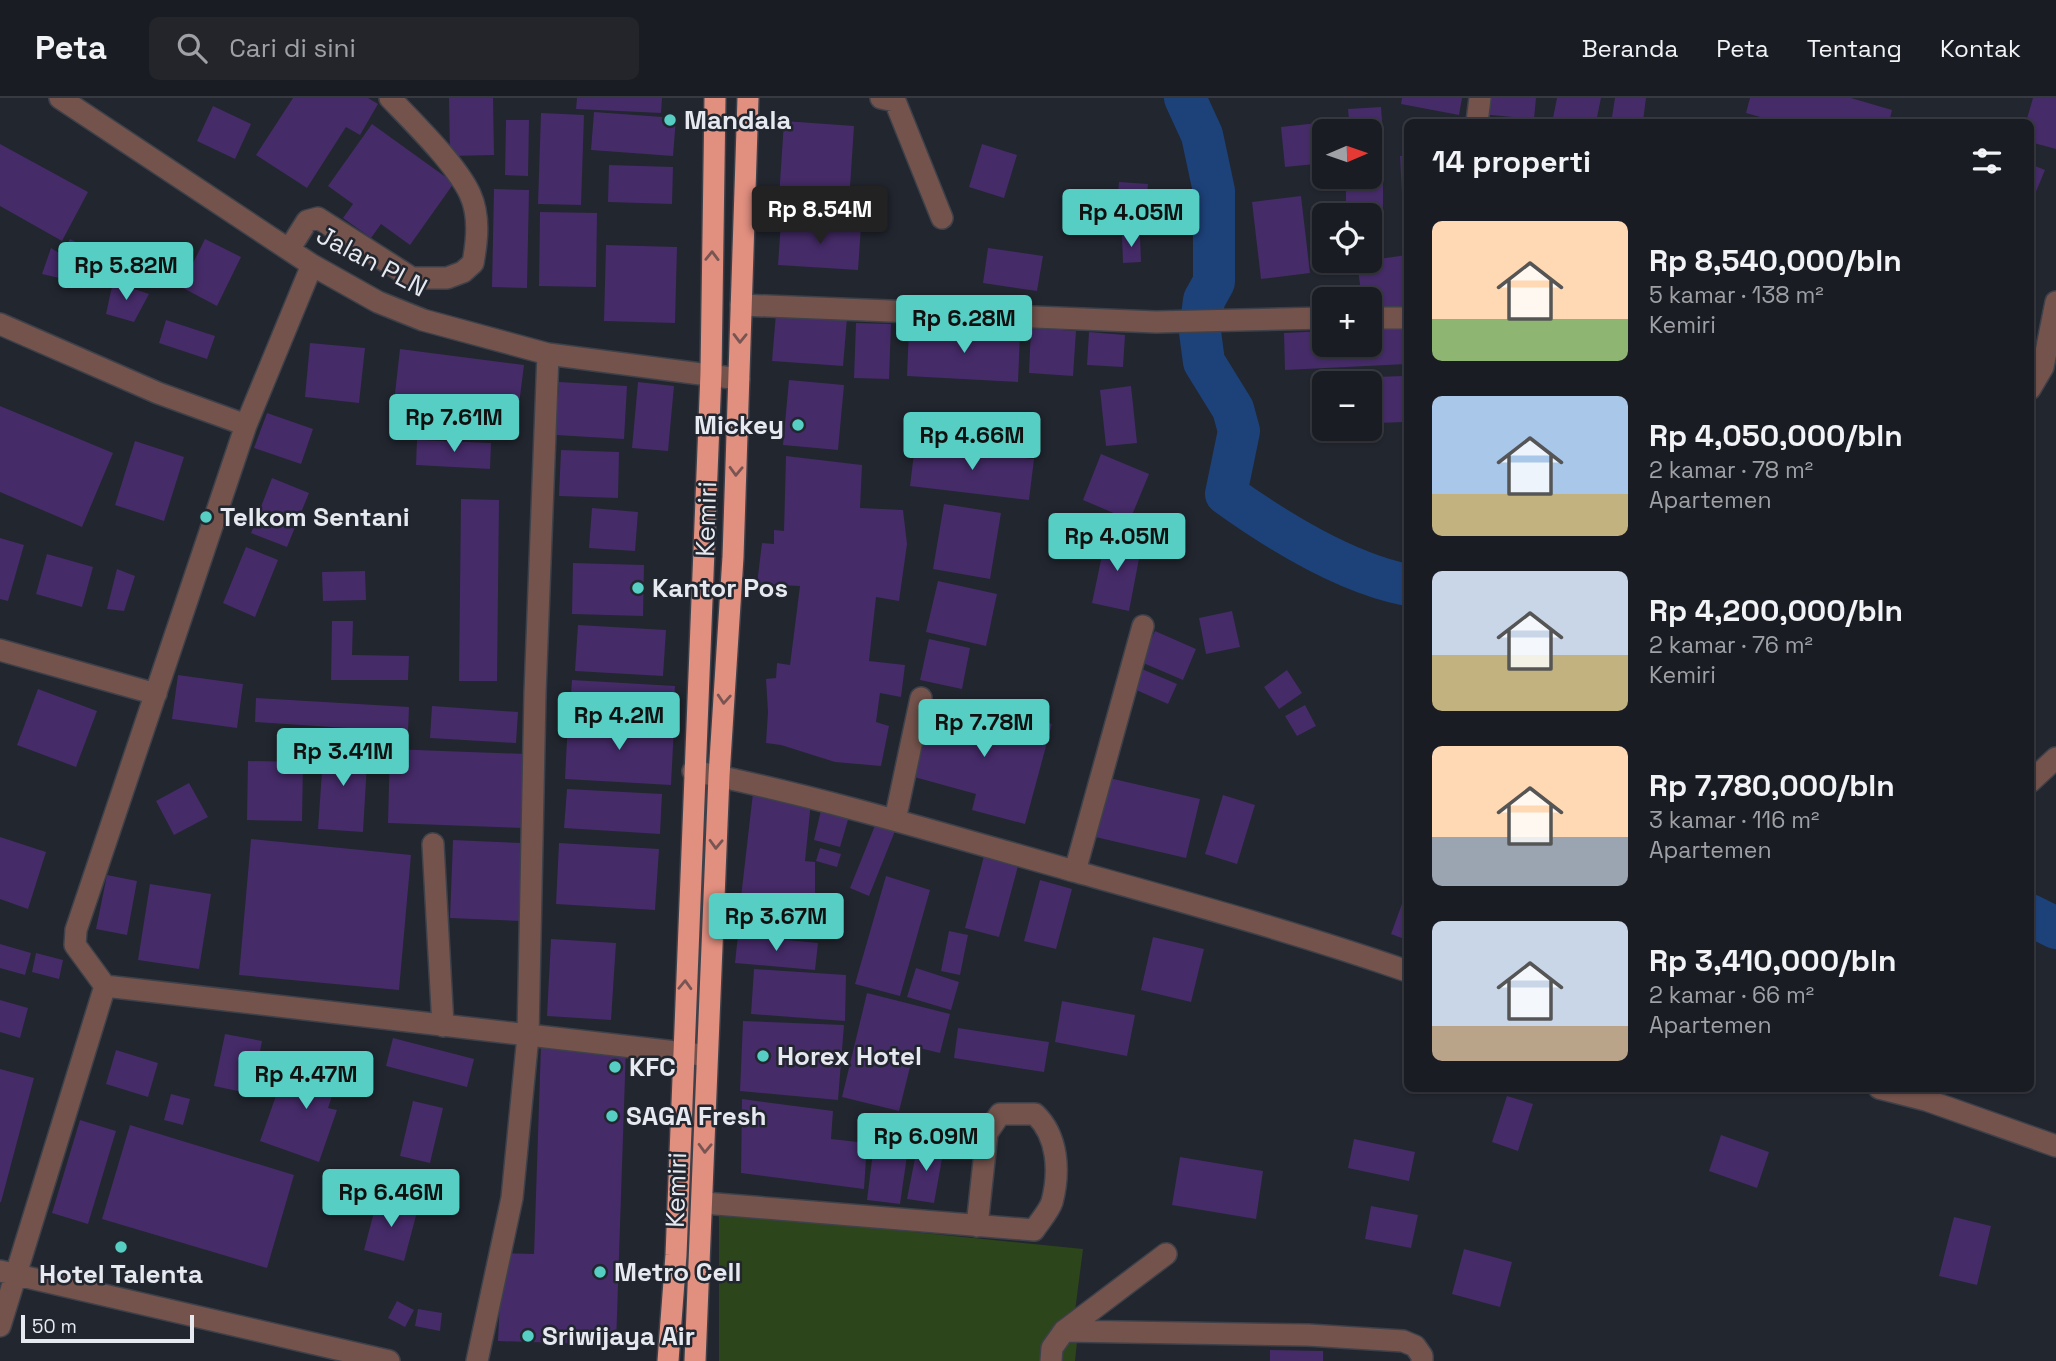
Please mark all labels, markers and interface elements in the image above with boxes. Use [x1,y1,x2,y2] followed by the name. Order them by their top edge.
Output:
[149,17,639,80] search box
[35,27,107,69] text: Peta
[173,29,211,67] icon: search
[229,31,356,65] text: Cari di sini
[1582,33,1678,64] text: Beranda
[1716,33,1769,64] text: Peta
[1807,33,1902,64] text: Tentang
[1940,33,2021,64] text: Kontak
[684,103,792,137] place label: Mandala
[662,112,678,128] marker: Mandala
[1312,119,1382,189] north arrow
[1312,119,1382,441] map controls
[1432,142,1591,181] text: 14 properti
[1968,142,2006,180] icon: filters
[748,186,892,246] pin: Rp 8.54M
[1059,190,1203,249] pin: Rp 4.05M
[768,194,872,224] text: Rp 8.54M
[1078,197,1184,227] text: Rp 4.05M
[1312,203,1382,273] button: locate
[311,218,433,304] street label: Jalan PLN
[1649,241,1902,280] text: Rp 8,540,000/bln
[54,242,198,302] pin: Rp 5.82M
[1488,249,1572,333] icon: home
[74,250,178,280] text: Rp 5.82M
[705,250,720,261] one-way arrow
[1649,280,1824,310] text: 5 kamar · 138 m²
[1312,287,1382,357] button: +
[892,296,1036,355] pin: Rp 6.28M
[912,303,1016,333] text: Rp 6.28M
[1649,310,1716,340] text: Kemiri
[732,332,747,343] one-way arrow
[1312,371,1382,441] button: −
[382,394,526,454] pin: Rp 7.61M
[405,402,503,432] text: Rp 7.61M
[694,408,784,442] place label: Mickey
[900,412,1044,472] pin: Rp 4.66M
[1649,416,1903,455] text: Rp 4,050,000/bln
[790,417,806,433] marker: Mickey
[919,420,1025,450] text: Rp 4.66M
[1488,424,1572,508] icon: home
[1649,455,1813,485] text: 2 kamar · 78 m²
[728,466,743,477] one-way arrow
[688,481,724,557] street label: Kemiri
[1649,485,1771,515] text: Apartemen
[220,500,410,534] place label: Telkom Sentani
[198,509,214,525] marker: Telkom Sentani
[1045,514,1189,573] pin: Rp 4.05M
[1064,521,1170,551] text: Rp 4.05M
[652,571,788,605] place label: Kantor Pos
[630,580,646,596] marker: Kantor Pos
[1649,591,1903,630] text: Rp 4,200,000/bln
[1488,599,1572,683] icon: home
[1649,630,1813,660] text: 2 kamar · 76 m²
[1649,660,1716,690] text: Kemiri
[554,692,684,752] pin: Rp 4.2M
[717,693,732,704] one-way arrow
[574,700,664,730] text: Rp 4.2M
[912,700,1056,759] pin: Rp 7.78M
[934,707,1034,737] text: Rp 7.78M
[271,728,415,788] pin: Rp 3.41M
[293,736,393,766] text: Rp 3.41M
[1649,766,1895,805] text: Rp 7,780,000/bln
[1488,774,1572,858] icon: home
[1649,805,1819,835] text: 3 kamar · 116 m²
[1649,835,1771,865] text: Apartemen
[709,839,724,850] one-way arrow
[704,894,848,953] pin: Rp 3.67M
[725,901,827,931] text: Rp 3.67M
[1649,941,1896,980] text: Rp 3,410,000/bln
[1488,949,1572,1033] icon: home
[678,979,693,990] one-way arrow
[1649,980,1814,1010] text: 2 kamar · 66 m²
[1649,1010,1771,1040] text: Apartemen
[777,1039,922,1073] place label: Horex Hotel
[755,1048,771,1064] marker: Horex Hotel
[629,1050,676,1084] place label: KFC
[234,1052,378,1111] pin: Rp 4.47M
[254,1059,358,1089] text: Rp 4.47M
[607,1059,623,1075] marker: KFC
[626,1099,766,1133] place label: SAGA Fresh
[604,1108,620,1124] marker: SAGA Fresh
[854,1114,998,1173] pin: Rp 6.09M
[873,1121,979,1151] text: Rp 6.09M
[698,1143,713,1154] one-way arrow
[658,1152,694,1228] street label: Kemiri
[319,1170,463,1229] pin: Rp 6.46M
[338,1177,444,1207] text: Rp 6.46M
[113,1239,129,1255] marker: Hotel Talenta
[614,1255,741,1289] place label: Metro Cell
[39,1257,203,1291] place label: Hotel Talenta
[592,1264,608,1280] marker: Metro Cell
[21,1312,194,1344] scale bar
[32,1314,77,1339] text: 50 m
[542,1319,695,1353] place label: Sriwijaya Air
[520,1328,536,1344] marker: Sriwijaya Air

